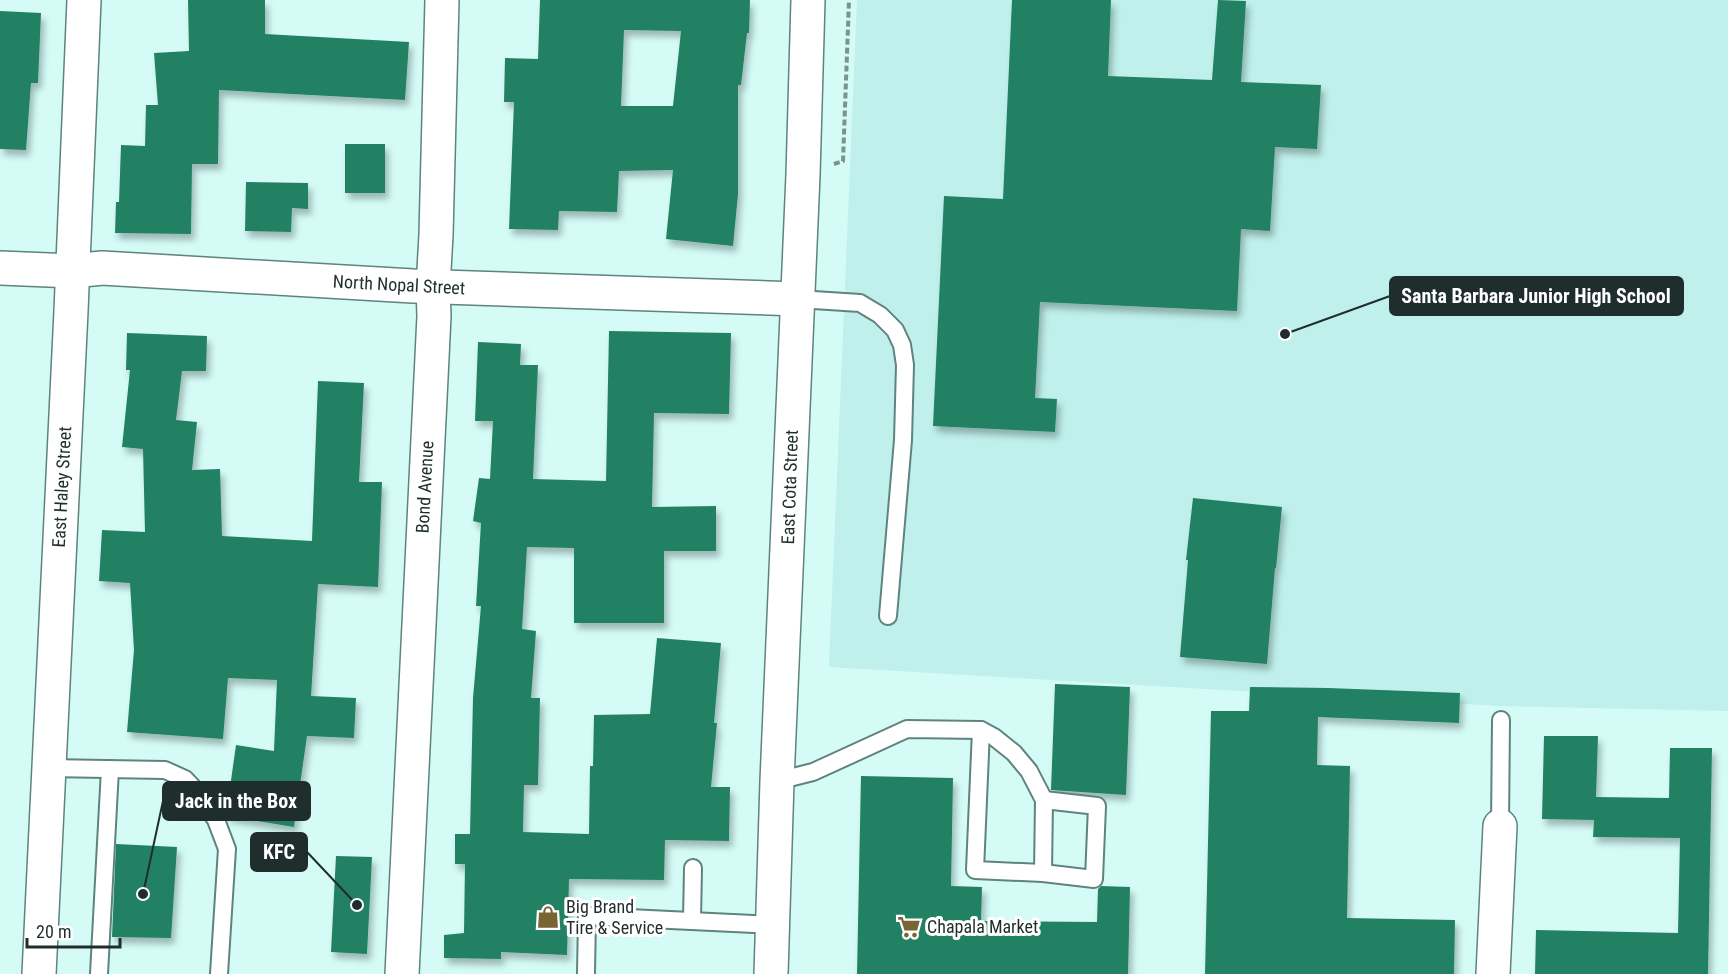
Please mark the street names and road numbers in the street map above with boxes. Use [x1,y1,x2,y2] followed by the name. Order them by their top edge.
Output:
[332,271,466,298] street label: North Nopal Street
[48,426,75,548] street label: East Haley Street
[777,429,802,545] street label: East Cota Street
[412,440,437,534] street label: Bond Avenue

